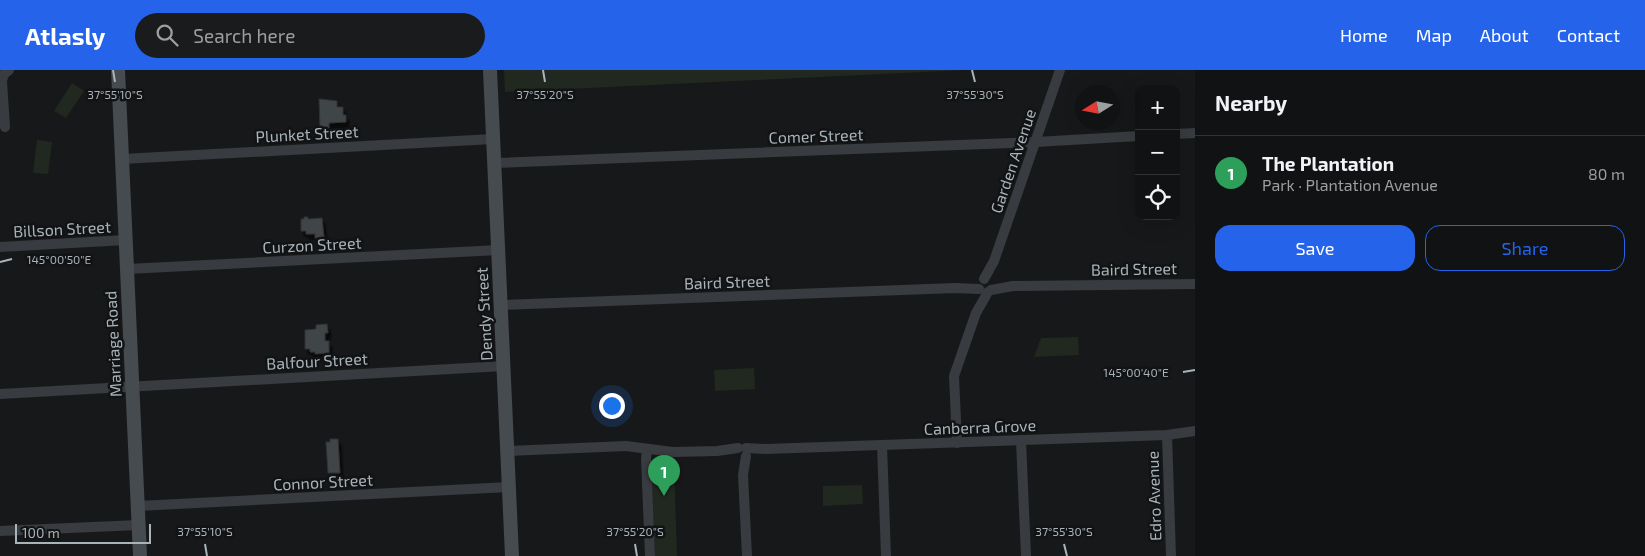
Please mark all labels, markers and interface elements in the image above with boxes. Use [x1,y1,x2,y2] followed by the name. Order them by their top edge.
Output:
[135,13,485,58] search box
[25,21,105,50] text: Atlasly
[153,21,181,49] icon: search
[193,24,295,47] text: Search here
[1340,24,1388,46] text: Home
[1416,24,1452,46] text: Map
[1480,24,1529,46] text: About
[1557,24,1620,46] text: Contact
[1075,85,1120,130] north arrow
[1135,85,1180,220] map controls
[1135,85,1180,130] button: +
[87,87,143,101] text: 37°55'10"S
[516,87,574,101] text: 37°55'20"S
[946,87,1004,101] text: 37°55'30"S
[1215,90,1287,115] text: Nearby
[986,106,1039,215] street label: Garden Avenue
[255,121,359,146] street label: Plunket Street
[768,124,864,147] street label: Comer Street
[1135,130,1180,175] button: −
[1262,152,1394,175] text: The Plantation
[1228,164,1234,183] text: 1
[1588,164,1625,183] text: 80 m
[1135,175,1180,220] button: locate
[1262,175,1438,194] text: Park · Plantation Avenue
[13,216,111,241] street label: Billson Street
[1215,225,1415,271] button: Save
[1425,225,1625,271] button: Share
[262,232,362,257] street label: Curzon Street
[27,252,92,266] text: 145°00'50"E
[1091,258,1177,279] street label: Baird Street
[472,267,495,361] street label: Dendy Street
[684,271,770,292] street label: Baird Street
[100,290,125,398] street label: Marriage Road
[266,348,368,373] street label: Balfour Street
[1103,365,1169,379] text: 145°00'40"E
[599,393,625,419] your location
[924,415,1036,438] street label: Canberra Grove
[1142,451,1165,541] street label: Edro Avenue
[648,455,680,496] pin: 1
[273,469,373,494] street label: Connor Street
[15,521,151,544] scale bar
[22,524,60,541] text: 100 m
[177,524,233,538] text: 37°55'10"S
[606,524,664,538] text: 37°55'20"S
[1035,524,1093,538] text: 37°55'30"S

